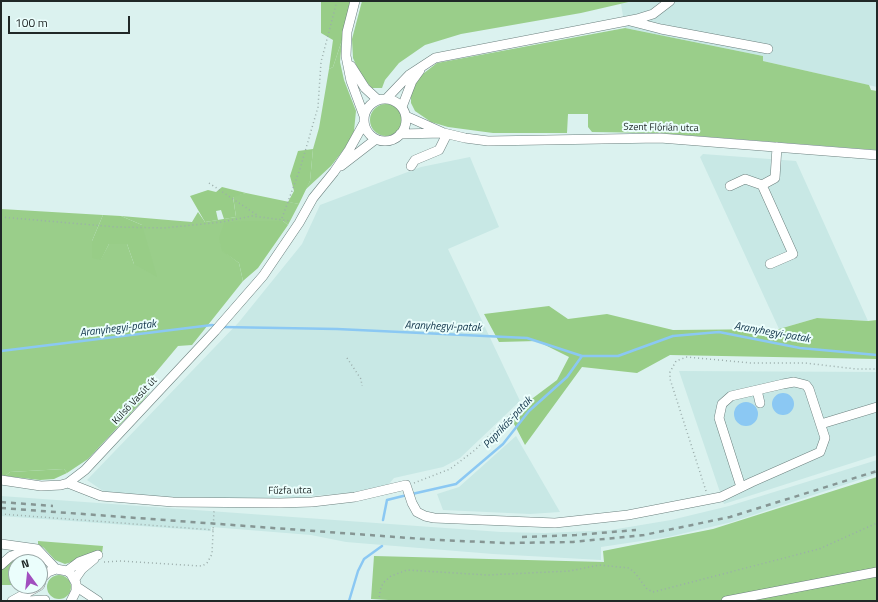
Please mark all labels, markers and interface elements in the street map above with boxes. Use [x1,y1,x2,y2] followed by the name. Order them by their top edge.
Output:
[10,8,132,34] scale bar
[15,13,48,32] text: 100 m
[623,121,699,135] street label: Szent Flórián utca
[79,318,157,340] water label: Aranyhegyi-patak
[404,319,482,335] water label: Aranyhegyi-patak
[733,320,811,346] water label: Aranyhegyi-patak
[110,375,160,427] street label: Külső Vasút út
[481,394,535,452] water label: Paprikás-patak
[268,485,312,497] street label: Fűzfa utca
[8,554,48,594] north arrow
[19,555,31,572] text: N

